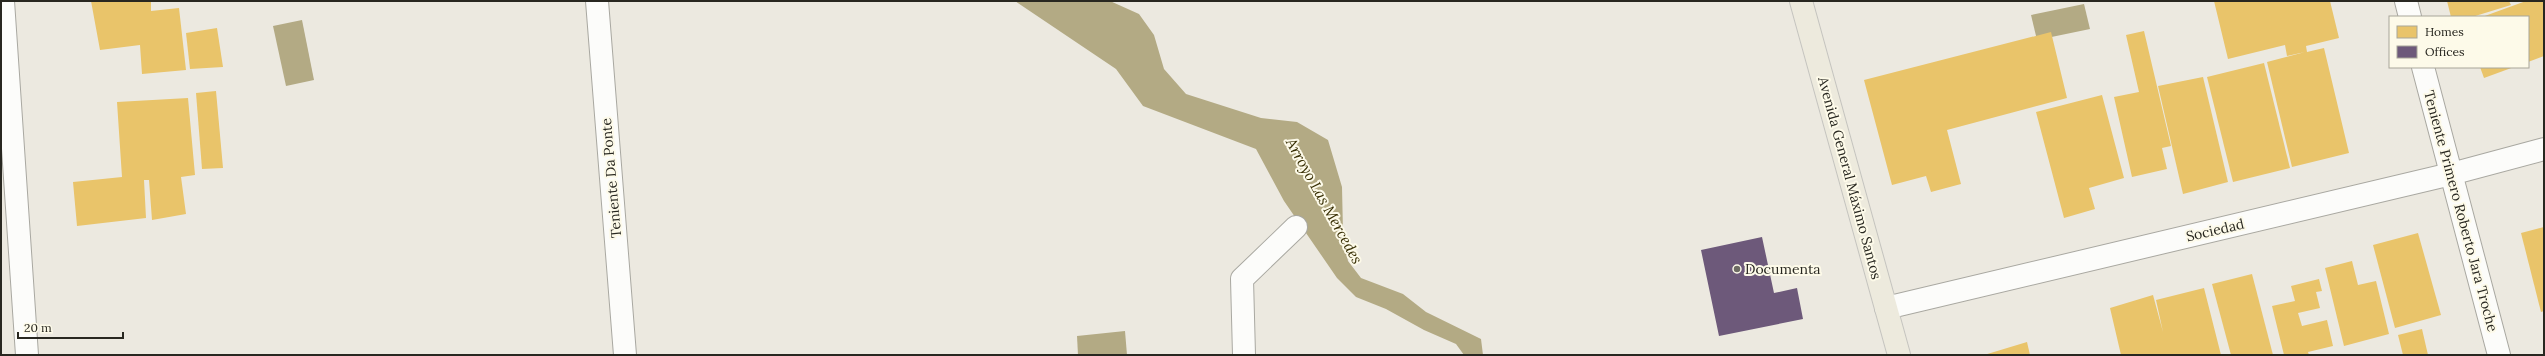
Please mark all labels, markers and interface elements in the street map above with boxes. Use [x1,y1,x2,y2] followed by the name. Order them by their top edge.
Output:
[2389,16,2529,68] legend
[2425,24,2464,39] text: Homes
[2425,44,2465,59] text: Offices
[1814,74,1886,281] street label: Avenida General Máximo Santos
[2420,88,2502,334] street label: Teniente Primero Roberto Jara Troche
[597,117,625,239] street label: Teniente Da Ponte
[1281,134,1367,267] water label: Arroyo Las Mercedes
[2184,215,2246,245] street label: Sociedad
[1745,260,1821,278] place label: Documenta
[1732,264,1742,274] marker: Documenta
[18,314,123,340] scale bar
[24,320,52,335] text: 20 m

